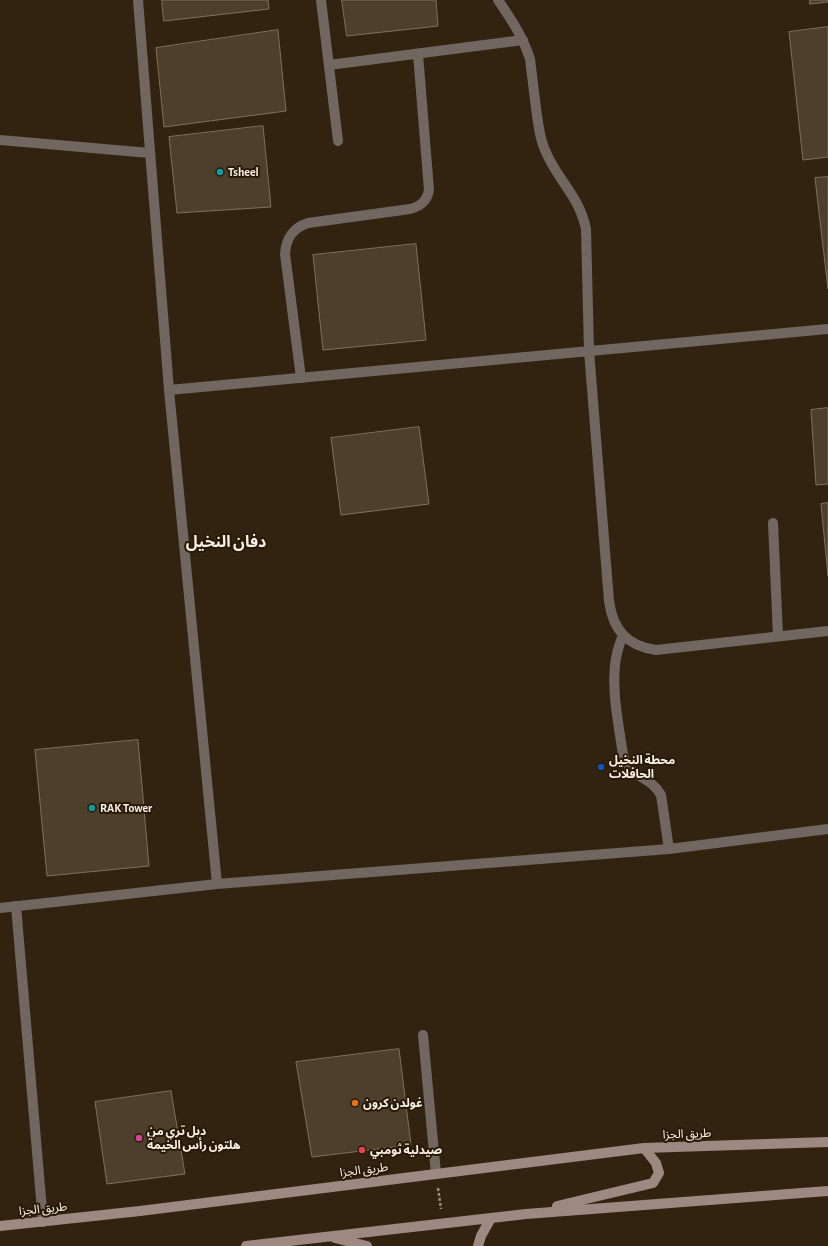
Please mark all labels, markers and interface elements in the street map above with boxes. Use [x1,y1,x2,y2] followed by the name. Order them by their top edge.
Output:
[228,165,259,179] place label: Tsheel
[215,167,225,177] marker: Tsheel
[186,532,266,552] district label: دفان النخيل
[609,753,675,781] place label: محطة النخيل الحافلات
[596,762,606,772] marker: محطة النخيل الحافلات
[100,801,152,815] place label: RAK Tower
[87,803,97,813] marker: RAK Tower
[363,1096,423,1110] place label: غولدن كرون
[350,1098,360,1108] marker: غولدن كرون
[147,1124,241,1152] place label: دبل تري من هلتون رأس الخيمة
[662,1126,712,1142] street label: طريق الجزا
[134,1133,144,1143] marker: دبل تري من هلتون رأس الخيمة
[370,1143,442,1157] place label: صيدلية ثومبي
[357,1145,367,1155] marker: صيدلية ثومبي
[339,1160,389,1180] street label: طريق الجزا
[18,1199,68,1219] street label: طريق الجزا

